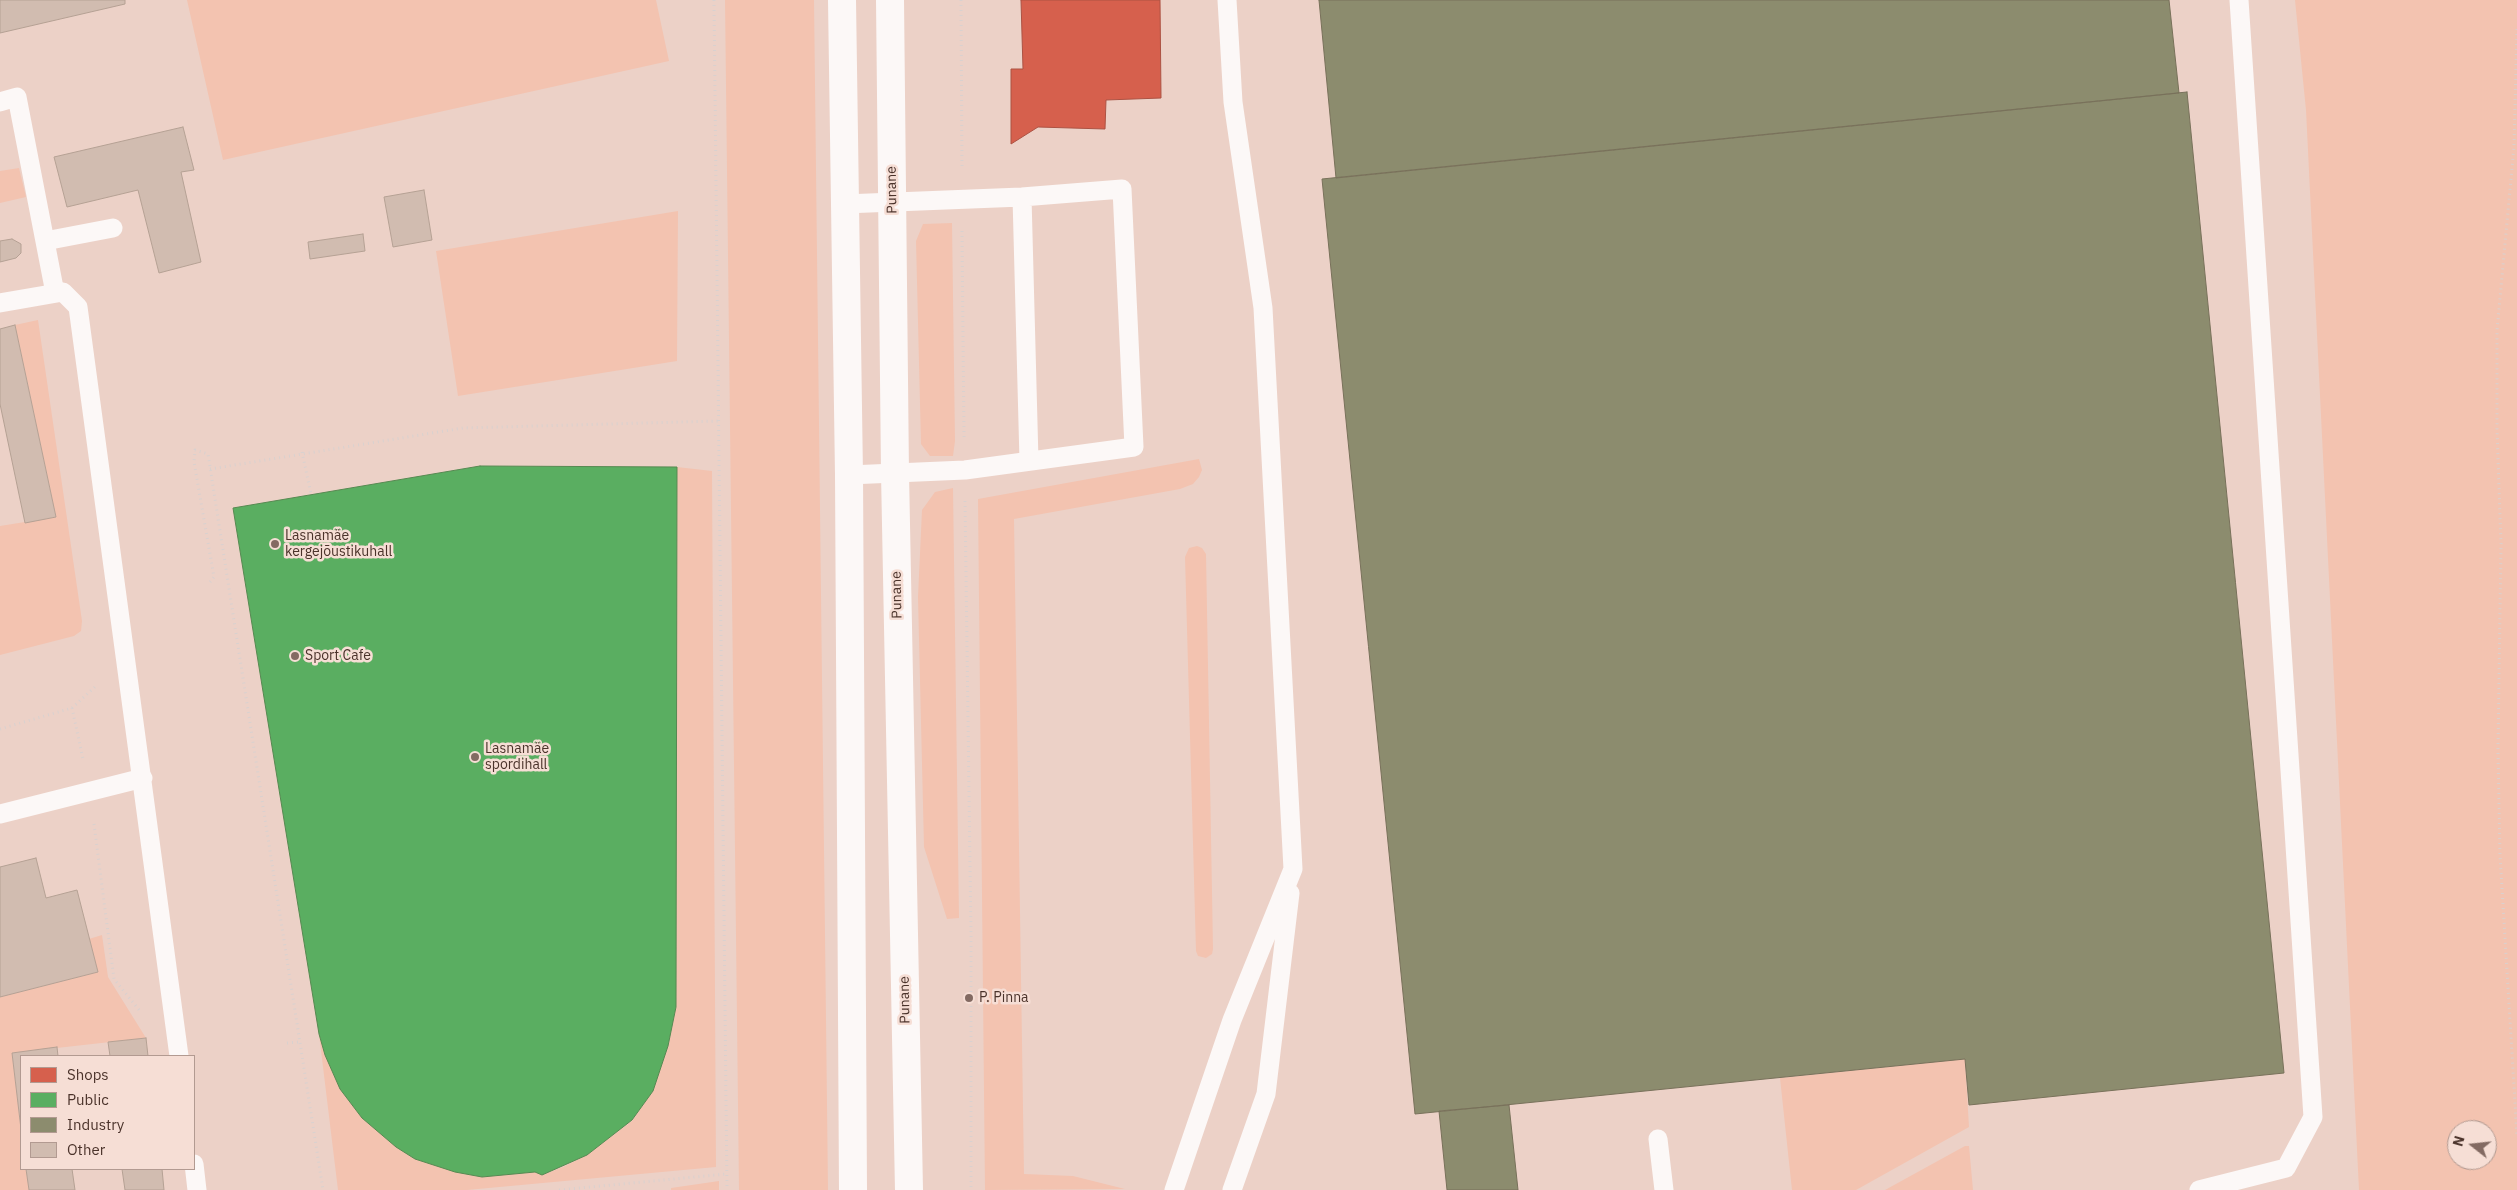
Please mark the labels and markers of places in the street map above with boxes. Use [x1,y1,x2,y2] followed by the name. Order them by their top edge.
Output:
[285,528,392,560] place label: Lasnamäe kergejõustikuhall
[269,538,281,550] marker: Lasnamäe kergejõustikuhall
[305,648,371,664] place label: Sport Cafe
[289,650,301,662] marker: Sport Cafe
[485,741,549,774] place label: Lasnamäe spordihall
[469,751,481,763] marker: Lasnamäe spordihall
[979,990,1029,1006] place label: P. Pinna
[963,992,975,1004] marker: P. Pinna

